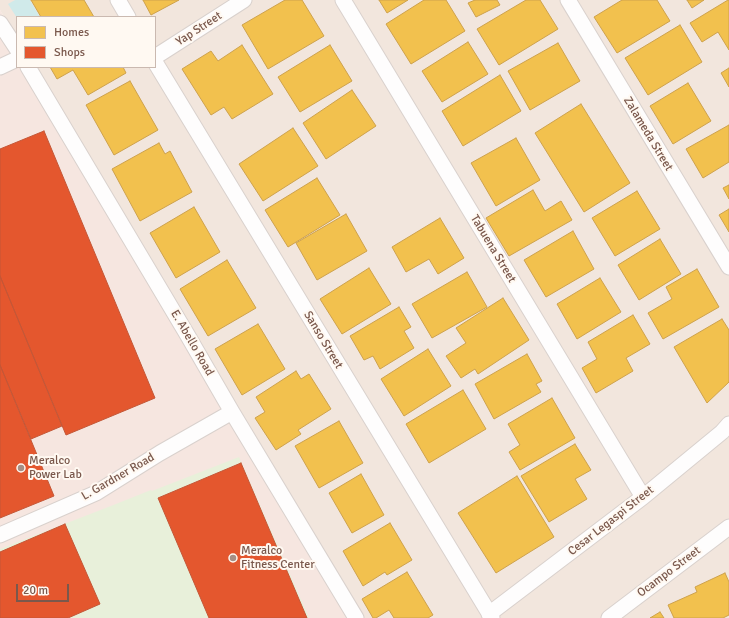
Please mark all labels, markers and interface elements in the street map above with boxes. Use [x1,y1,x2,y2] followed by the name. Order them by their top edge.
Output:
[173,9,225,49] street label: Yap Street
[16,16,156,68] legend
[54,25,89,40] text: Homes
[54,45,85,60] text: Shops
[620,94,676,174] street label: Zalameda Street
[467,212,519,286] street label: Tabuena Street
[167,308,217,378] street label: E. Abello Road
[300,309,346,371] street label: Sanso Street
[79,450,157,504] street label: L. Gardner Road
[29,454,82,482] place label: Meralco Power Lab
[16,463,26,473] marker: Meralco Power Lab
[565,483,657,559] street label: Cesar Legaspi Street
[634,543,704,601] street label: Ocampo Street
[241,544,315,572] place label: Meralco Fitness Center
[228,553,238,563] marker: Meralco Fitness Center
[18,576,71,602] scale bar
[23,583,48,598] text: 20 m

